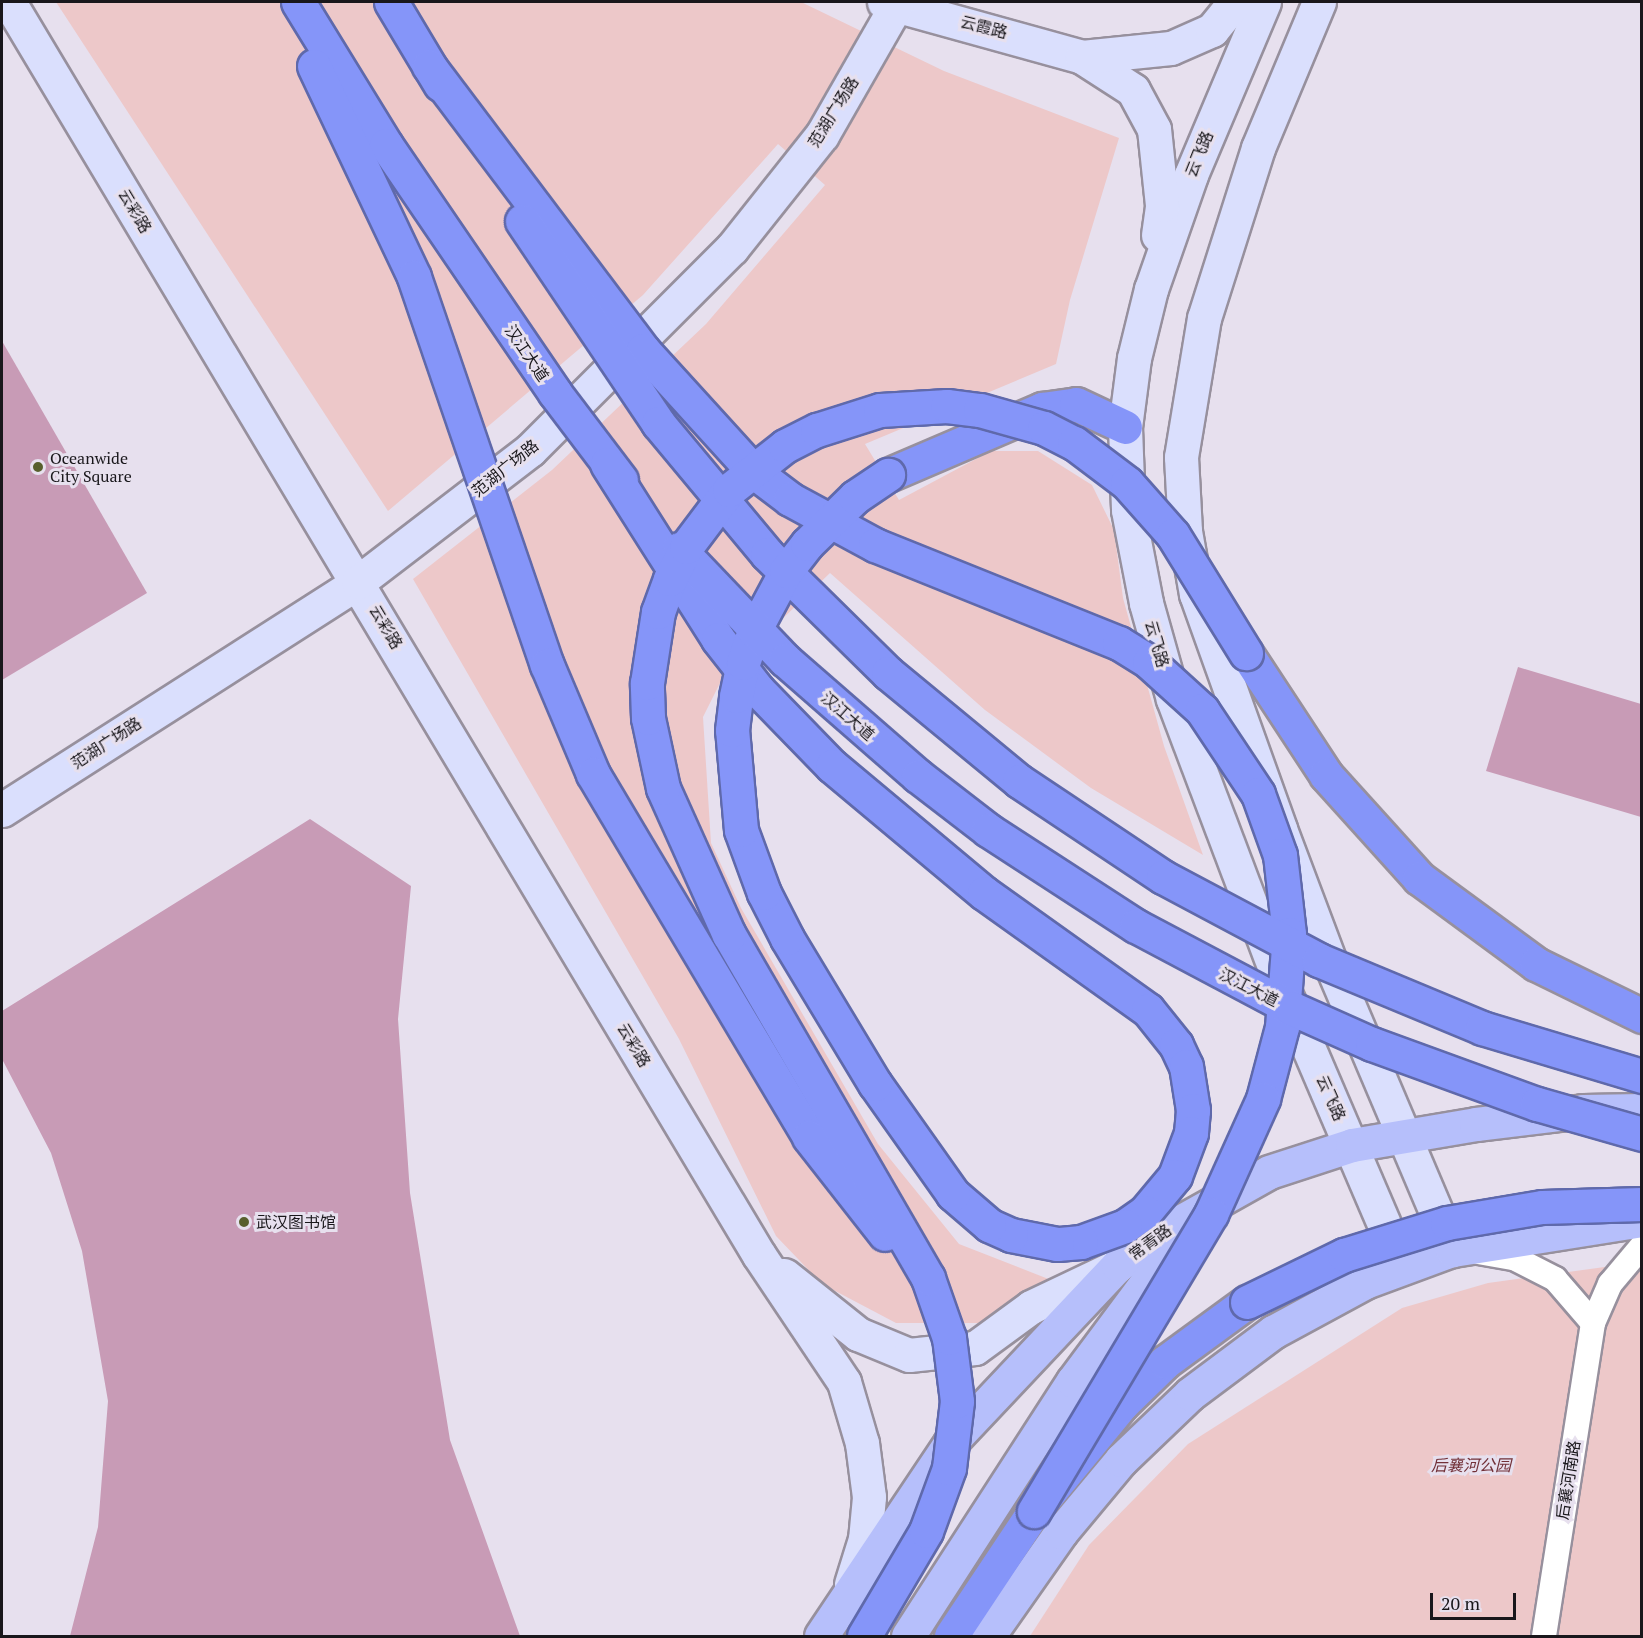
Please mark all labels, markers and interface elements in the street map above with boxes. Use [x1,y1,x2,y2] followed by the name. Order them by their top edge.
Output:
[958,12,1010,42] street label: 云霞路
[804,73,862,151] street label: 范湖广场路
[1181,128,1217,180] street label: 云飞路
[114,185,156,237] street label: 云彩路
[501,321,553,385] street label: 汉江大道
[468,435,542,501] street label: 范湖广场路
[50,448,132,486] place label: Oceanwide City Square
[31,460,45,474] marker: Oceanwide City Square
[365,601,407,653] street label: 云彩路
[1141,618,1173,670] street label: 云飞路
[818,688,878,744] street label: 汉江大道
[67,713,145,773] street label: 范湖广场路
[1216,964,1282,1010] street label: 汉江大道
[613,1019,655,1071] street label: 云彩路
[1312,1072,1350,1124] street label: 云飞路
[256,1212,336,1232] place label: 武汉图书馆
[237,1215,251,1229] marker: 武汉图书馆
[1125,1220,1175,1264] street label: 常青路
[1552,1439,1584,1521] street label: 后襄河南路
[1431,1455,1511,1475] park label: 后襄河公园
[1433,1581,1518,1619] scale bar
[1441,1591,1480,1615] text: 20 m

